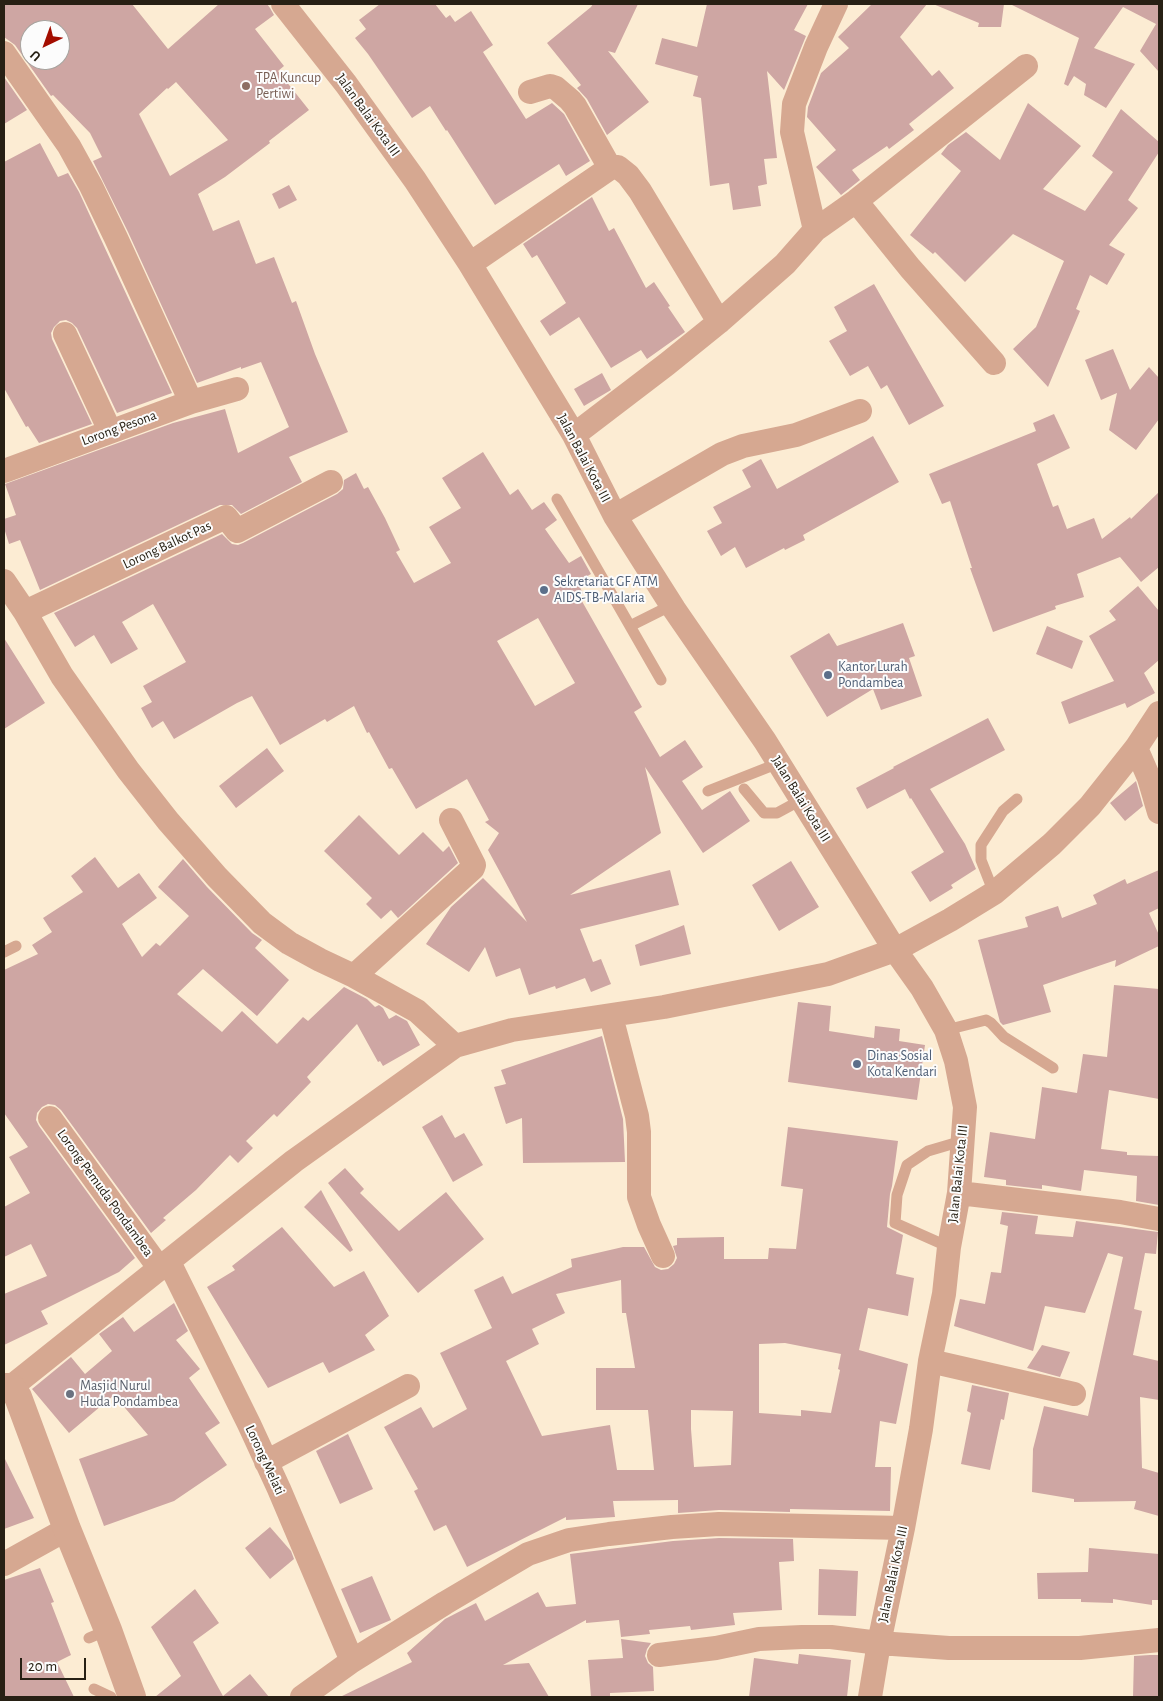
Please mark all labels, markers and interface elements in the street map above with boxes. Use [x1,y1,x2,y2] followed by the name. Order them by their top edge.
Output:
[20,20,70,70] north arrow
[28,47,44,64] text: U
[256,70,321,102] place label: TPA Kuncup Pertiwi
[332,70,404,160] street label: Jalan Balai Kota III
[240,80,252,92] marker: TPA Kuncup Pertiwi
[79,407,159,449] street label: Lorong Pesona
[554,411,614,505] street label: Jalan Balai Kota III
[120,517,214,573] street label: Lorong Balkot Pas
[554,574,658,606] place label: Sekretariat GF ATM AIDS-TB-Malaria
[538,584,550,596] marker: Sekretariat GF ATM AIDS-TB-Malaria
[838,659,908,692] place label: Kantor Lurah Pondambea
[822,669,834,681] marker: Kantor Lurah Pondambea
[768,753,834,845] street label: Jalan Balai Kota III
[867,1048,937,1080] place label: Dinas Sosial Kota Kendari
[851,1058,863,1070] marker: Dinas Sosial Kota Kendari
[945,1124,971,1224] street label: Jalan Balai Kota III
[53,1126,157,1260] street label: Lorong Pemuda Pondambea
[80,1378,178,1410] place label: Masjid Nurul Huda Pondambea
[64,1388,76,1400] marker: Masjid Nurul Huda Pondambea
[242,1422,288,1498] street label: Lorong Melati
[875,1524,911,1624] street label: Jalan Balai Kota III
[22,1648,89,1680] scale bar
[28,1659,57,1674] text: 20 m

